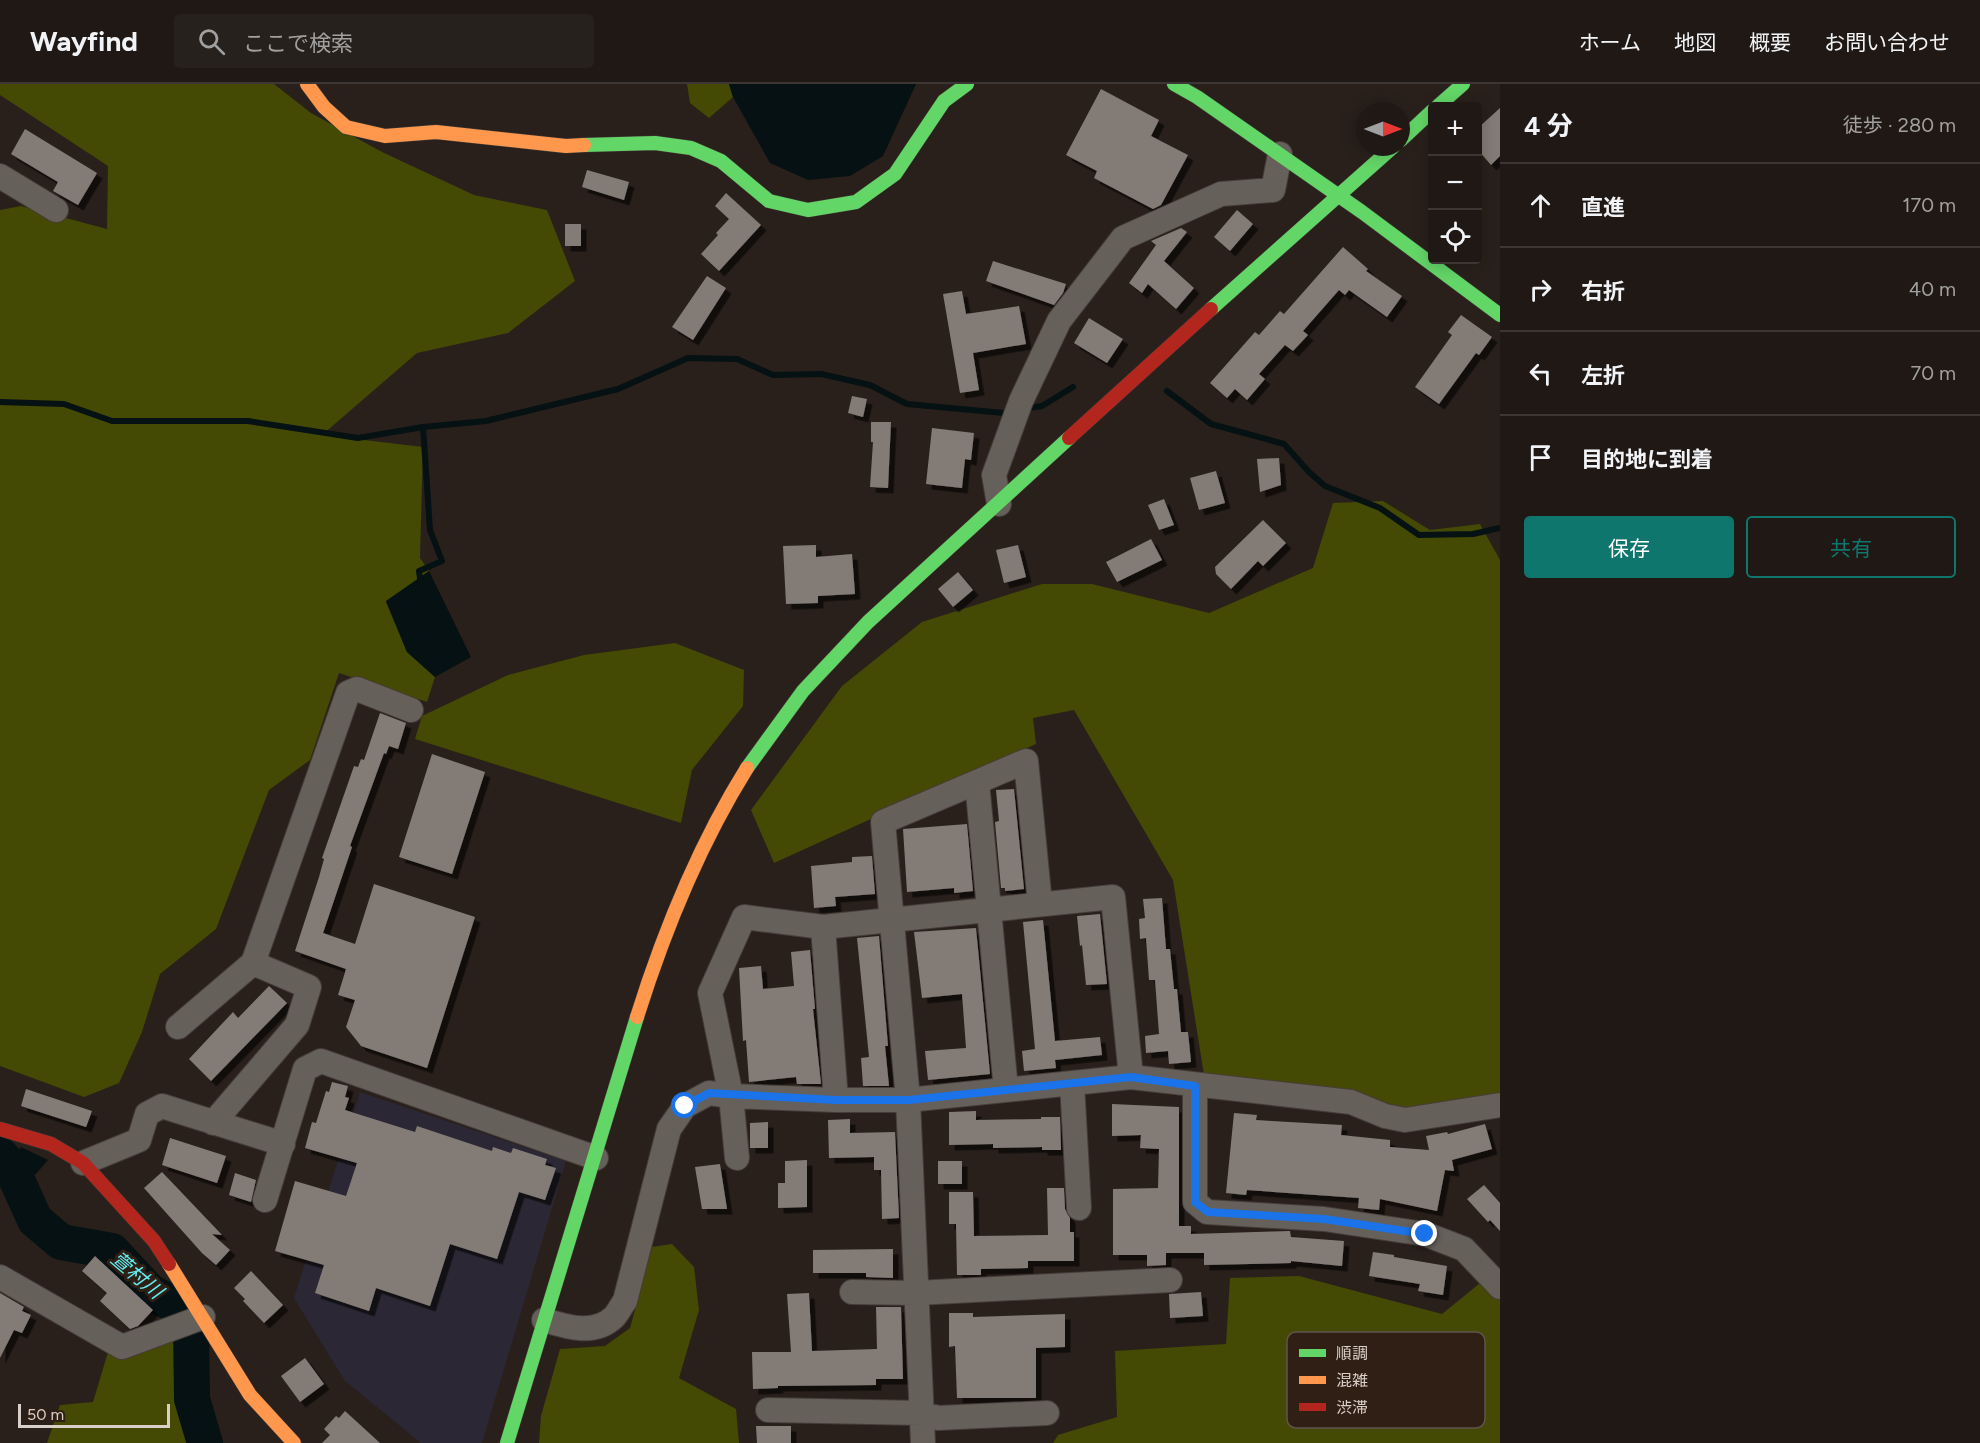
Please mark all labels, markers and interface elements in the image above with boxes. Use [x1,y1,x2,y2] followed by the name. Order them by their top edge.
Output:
[174,14,594,68] search box
[30,24,138,58] text: Wayfind
[195,25,228,58] icon: search
[243,30,353,57] text: ここで検索
[1579,30,1641,55] text: ホーム
[1674,30,1716,55] text: 地図
[1749,30,1791,55] text: 概要
[1824,30,1950,55] text: お問い合わせ
[1356,102,1410,156] north arrow
[1428,102,1482,264] map controls
[1428,102,1482,156] button: +
[1524,110,1573,142] text: 4 分
[1843,113,1956,137] text: 徒歩 · 280 m
[1428,156,1482,210] button: −
[1524,189,1557,222] icon: ahead
[1902,193,1956,217] text: 170 m
[1581,194,1625,221] text: 直進
[1428,210,1482,264] button: locate
[1524,273,1557,306] icon: right
[1909,277,1956,301] text: 40 m
[1581,278,1625,305] text: 右折
[1524,357,1557,390] icon: left
[1910,361,1956,385] text: 70 m
[1581,362,1625,389] text: 左折
[1524,441,1557,474] icon: arrive
[1581,446,1713,473] text: 目的地に到着
[1524,516,1734,578] button: 保存
[1746,516,1956,578] button: 共有
[671,1092,697,1118] route start
[1411,1220,1437,1246] route end
[106,1247,169,1305] water label: 萱村川
[1287,1332,1485,1428] legend
[1336,1344,1368,1363] text: 順調
[1336,1371,1368,1390] text: 混雑
[1336,1398,1368,1417] text: 渋滞
[18,1401,170,1428] scale bar
[27,1405,64,1424] text: 50 m

